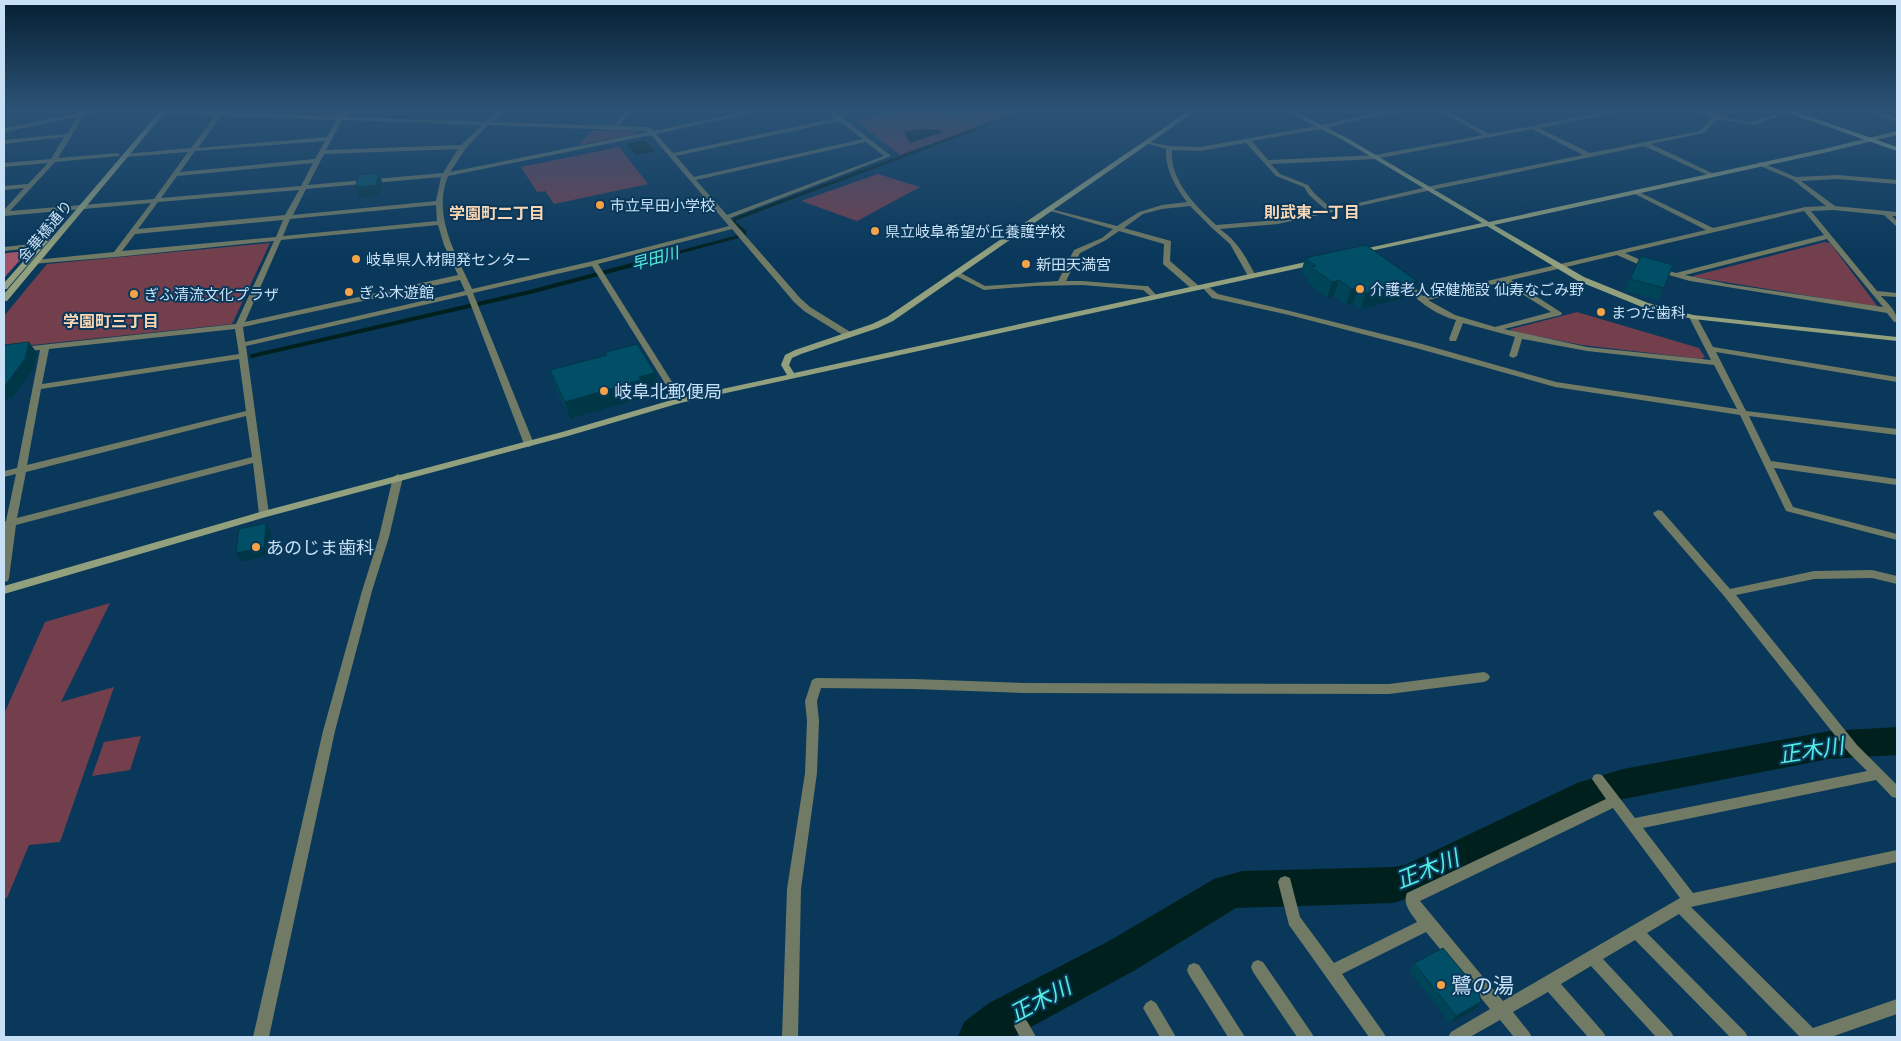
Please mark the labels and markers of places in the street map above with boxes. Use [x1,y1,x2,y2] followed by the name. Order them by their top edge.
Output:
[610,196,715,215] place label: 市立早田小学校
[594,199,606,211] marker: 市立早田小学校
[885,222,1065,241] place label: 県立岐阜希望が丘養護学校
[869,225,881,237] marker: 県立岐阜希望が丘養護学校
[366,250,531,269] place label: 岐阜県人材開発センター
[350,253,362,265] marker: 岐阜県人材開発センター
[1036,255,1111,274] place label: 新田天満宮
[1020,258,1032,270] marker: 新田天満宮
[1370,280,1584,299] place label: 介護老人保健施設 仙寿なごみ野
[359,283,434,302] place label: ぎふ木遊館
[1354,283,1366,295] marker: 介護老人保健施設 仙寿なごみ野
[144,285,279,304] place label: ぎふ清流文化プラザ
[343,286,355,298] marker: ぎふ木遊館
[128,288,140,300] marker: ぎふ清流文化プラザ
[1611,303,1686,322] place label: まつだ歯科
[1595,306,1607,318] marker: まつだ歯科
[614,380,722,403] place label: 岐阜北郵便局
[598,385,610,397] marker: 岐阜北郵便局
[266,536,374,559] place label: あのじま歯科
[250,541,262,553] marker: あのじま歯科
[1451,972,1514,998] place label: 鷺の湯
[1435,979,1447,991] marker: 鷺の湯

